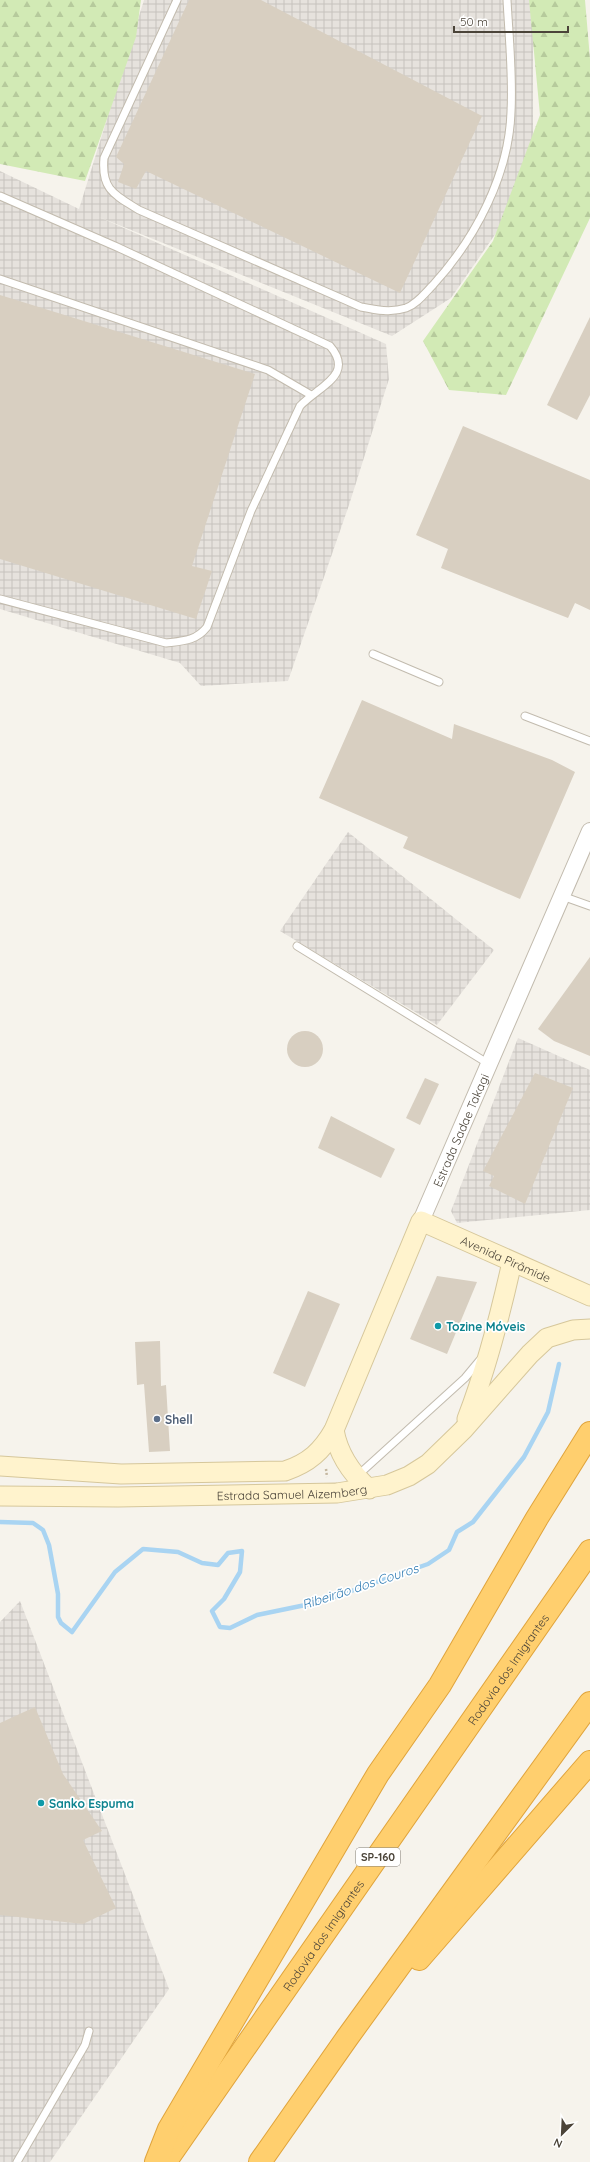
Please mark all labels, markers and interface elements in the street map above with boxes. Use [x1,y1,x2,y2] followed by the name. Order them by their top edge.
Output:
[454,8,568,34] scale bar
[460,14,488,29] text: 50 m
[429,1071,491,1189] street label: Estrada Sadae Takagi
[458,1232,553,1285] street label: Avenida Pirâmide
[446,1319,526,1334] place label: Tozine Móveis
[433,1321,443,1331] marker: Tozine Móveis
[165,1412,193,1427] place label: Shell
[152,1414,162,1424] marker: Shell
[217,1481,368,1503] street label: Estrada Samuel Aizemberg
[300,1559,421,1612] water label: Ribeirão dos Couros
[464,1610,552,1728] street label: Rodovia dos Imigrantes
[49,1796,134,1811] place label: Sanko Espuma
[36,1798,46,1808] marker: Sanko Espuma
[356,1848,400,1866] road number: SP-160
[279,1876,367,1994] street label: Rodovia dos Imigrantes
[542,2114,582,2154] north arrow
[551,2135,564,2151] text: N

